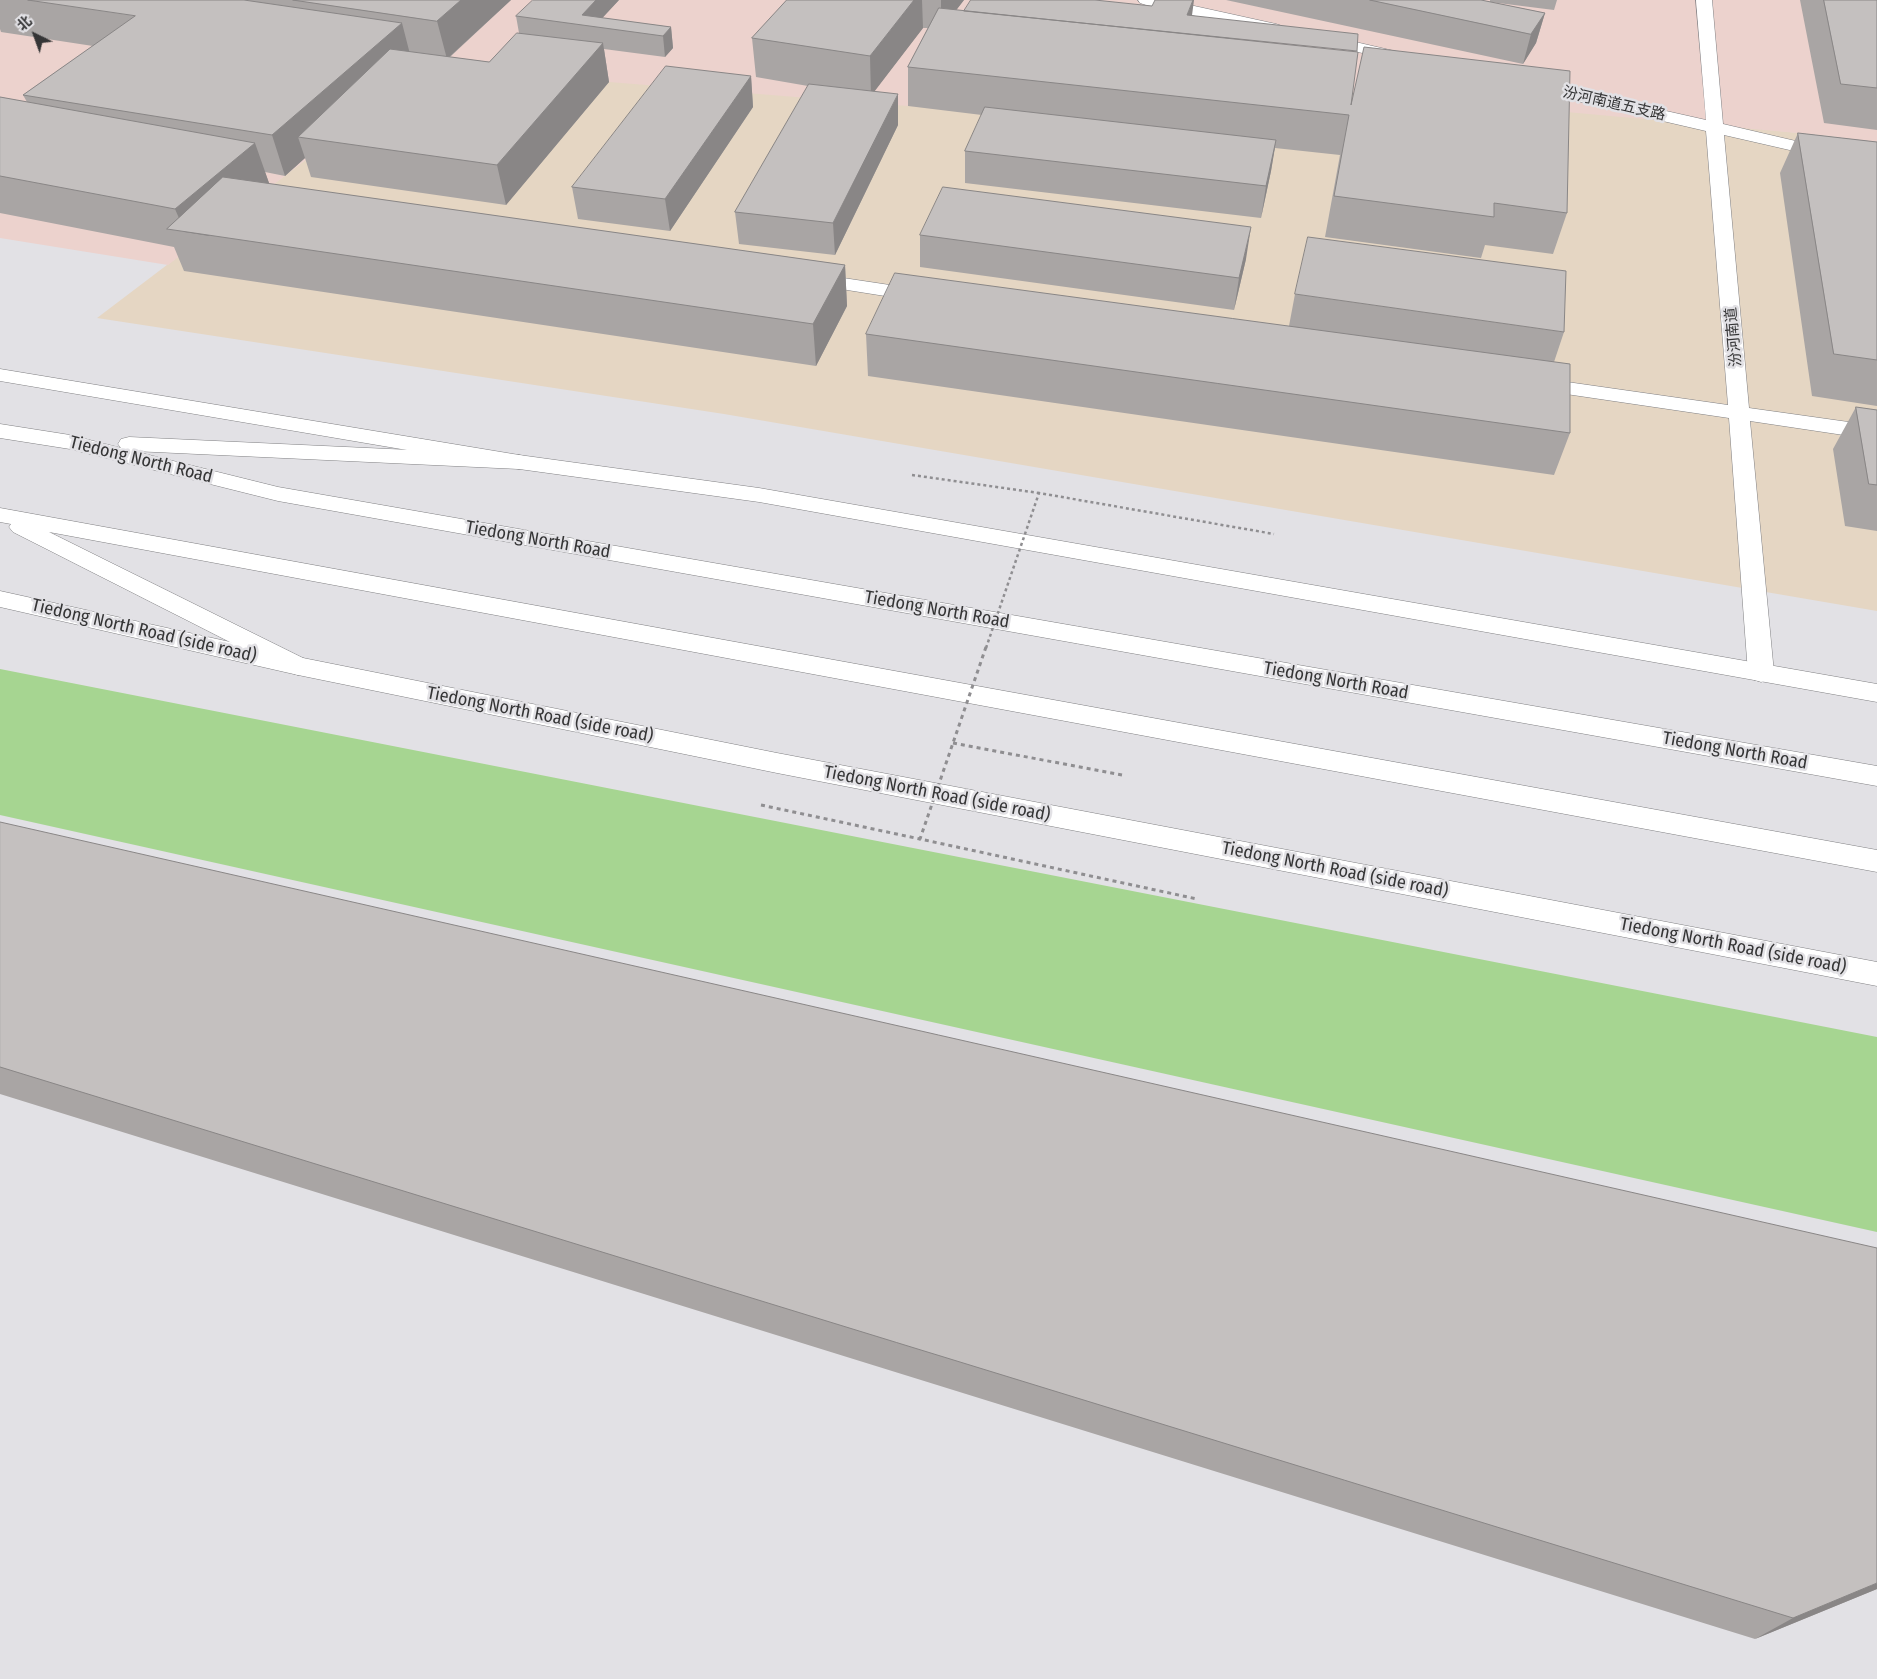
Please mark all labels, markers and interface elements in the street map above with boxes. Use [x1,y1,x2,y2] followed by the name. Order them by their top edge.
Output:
[10,10,60,60] north arrow
[14,12,36,34] text: 北
[1561,83,1667,125] street label: 汾河南道五支路
[1722,306,1746,368] street label: 汾河南道
[67,432,215,488] street label: Tiedong North Road
[464,517,612,563] street label: Tiedong North Road
[863,587,1011,633] street label: Tiedong North Road
[29,595,259,667] street label: Tiedong North Road (side road)
[1262,658,1410,704] street label: Tiedong North Road
[425,682,655,748] street label: Tiedong North Road (side road)
[1661,728,1809,774] street label: Tiedong North Road
[822,761,1052,827] street label: Tiedong North Road (side road)
[1220,837,1450,903] street label: Tiedong North Road (side road)
[1618,913,1848,979] street label: Tiedong North Road (side road)

